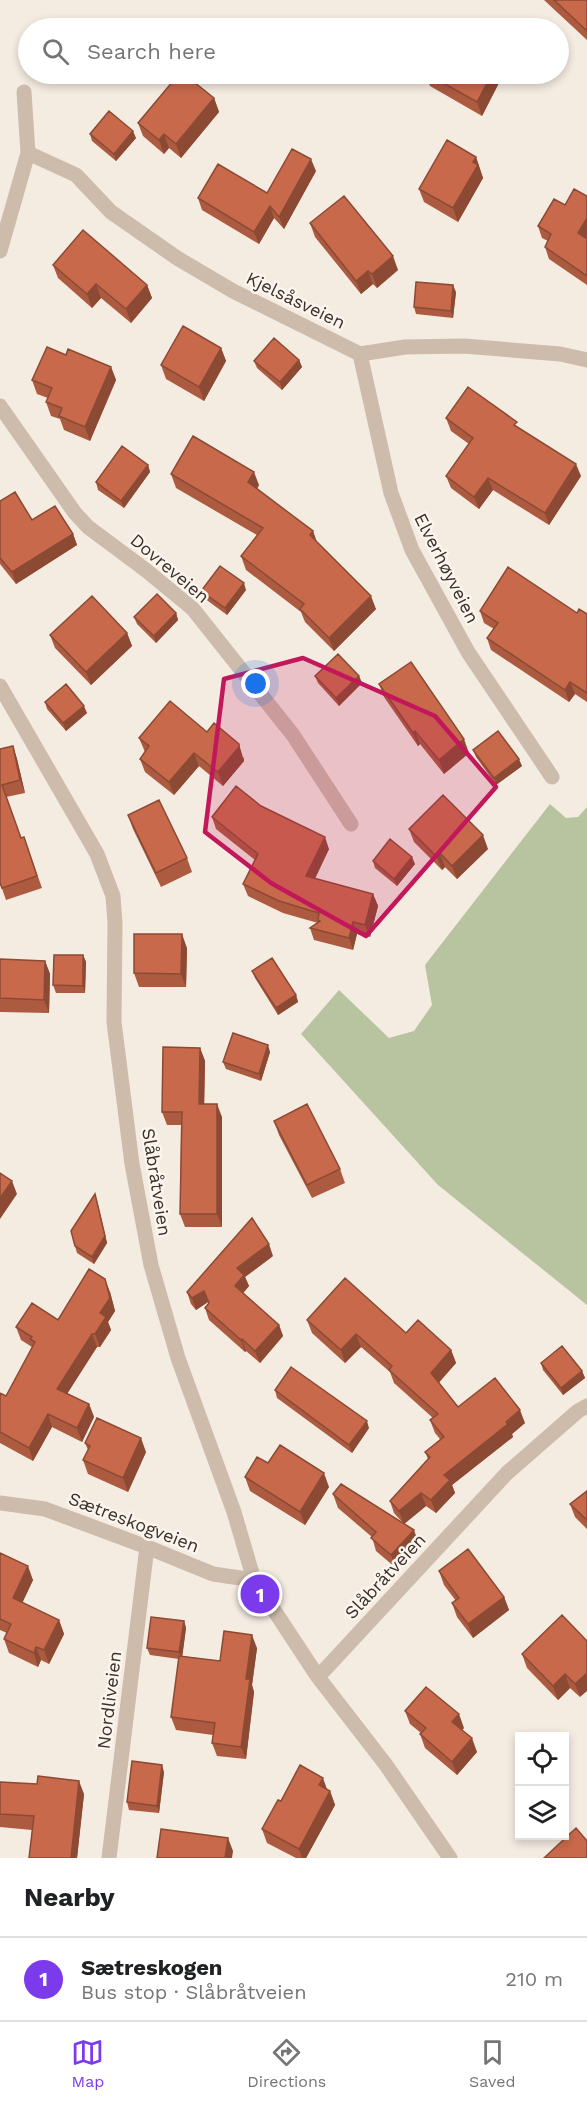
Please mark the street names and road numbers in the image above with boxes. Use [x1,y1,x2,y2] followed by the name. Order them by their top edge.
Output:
[243,267,349,333] street label: Kjelsåsveien
[410,509,484,627] street label: Elverhøyveien
[126,529,214,607] street label: Dovreveien
[138,1127,176,1237] street label: Slåbråtveien
[66,1487,202,1557] street label: Sætreskogveien
[340,1529,430,1623] street label: Slåbråtveien
[93,1650,125,1750] street label: Nordliveien

